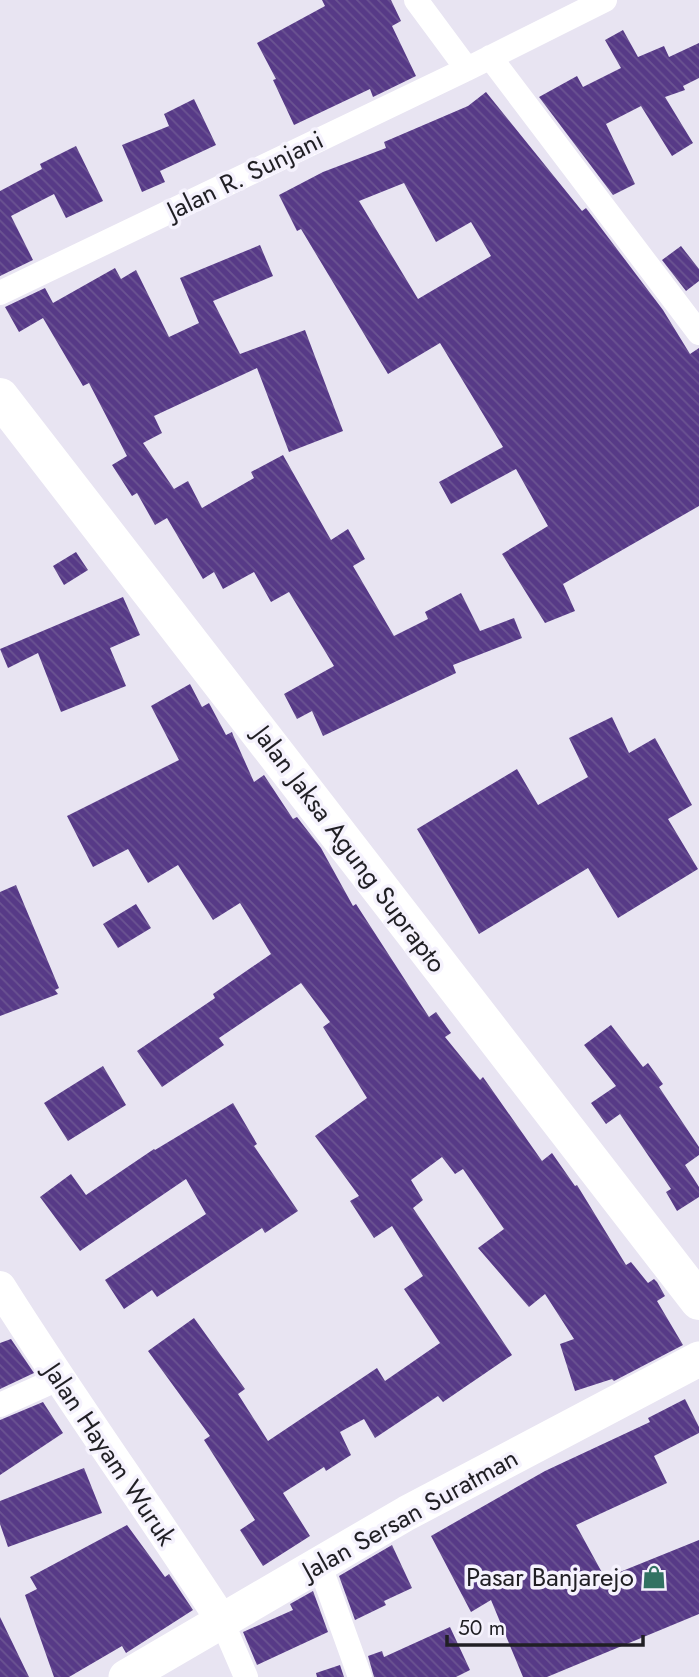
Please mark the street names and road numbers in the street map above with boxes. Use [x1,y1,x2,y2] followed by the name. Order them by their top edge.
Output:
[158,121,330,231] street label: Jalan R. Sunjani
[242,715,456,981] street label: Jalan Jaksa Agung Suprapto
[33,1352,186,1553] street label: Jalan Hayam Wuruk
[292,1439,525,1591] street label: Jalan Sersan Suratman

